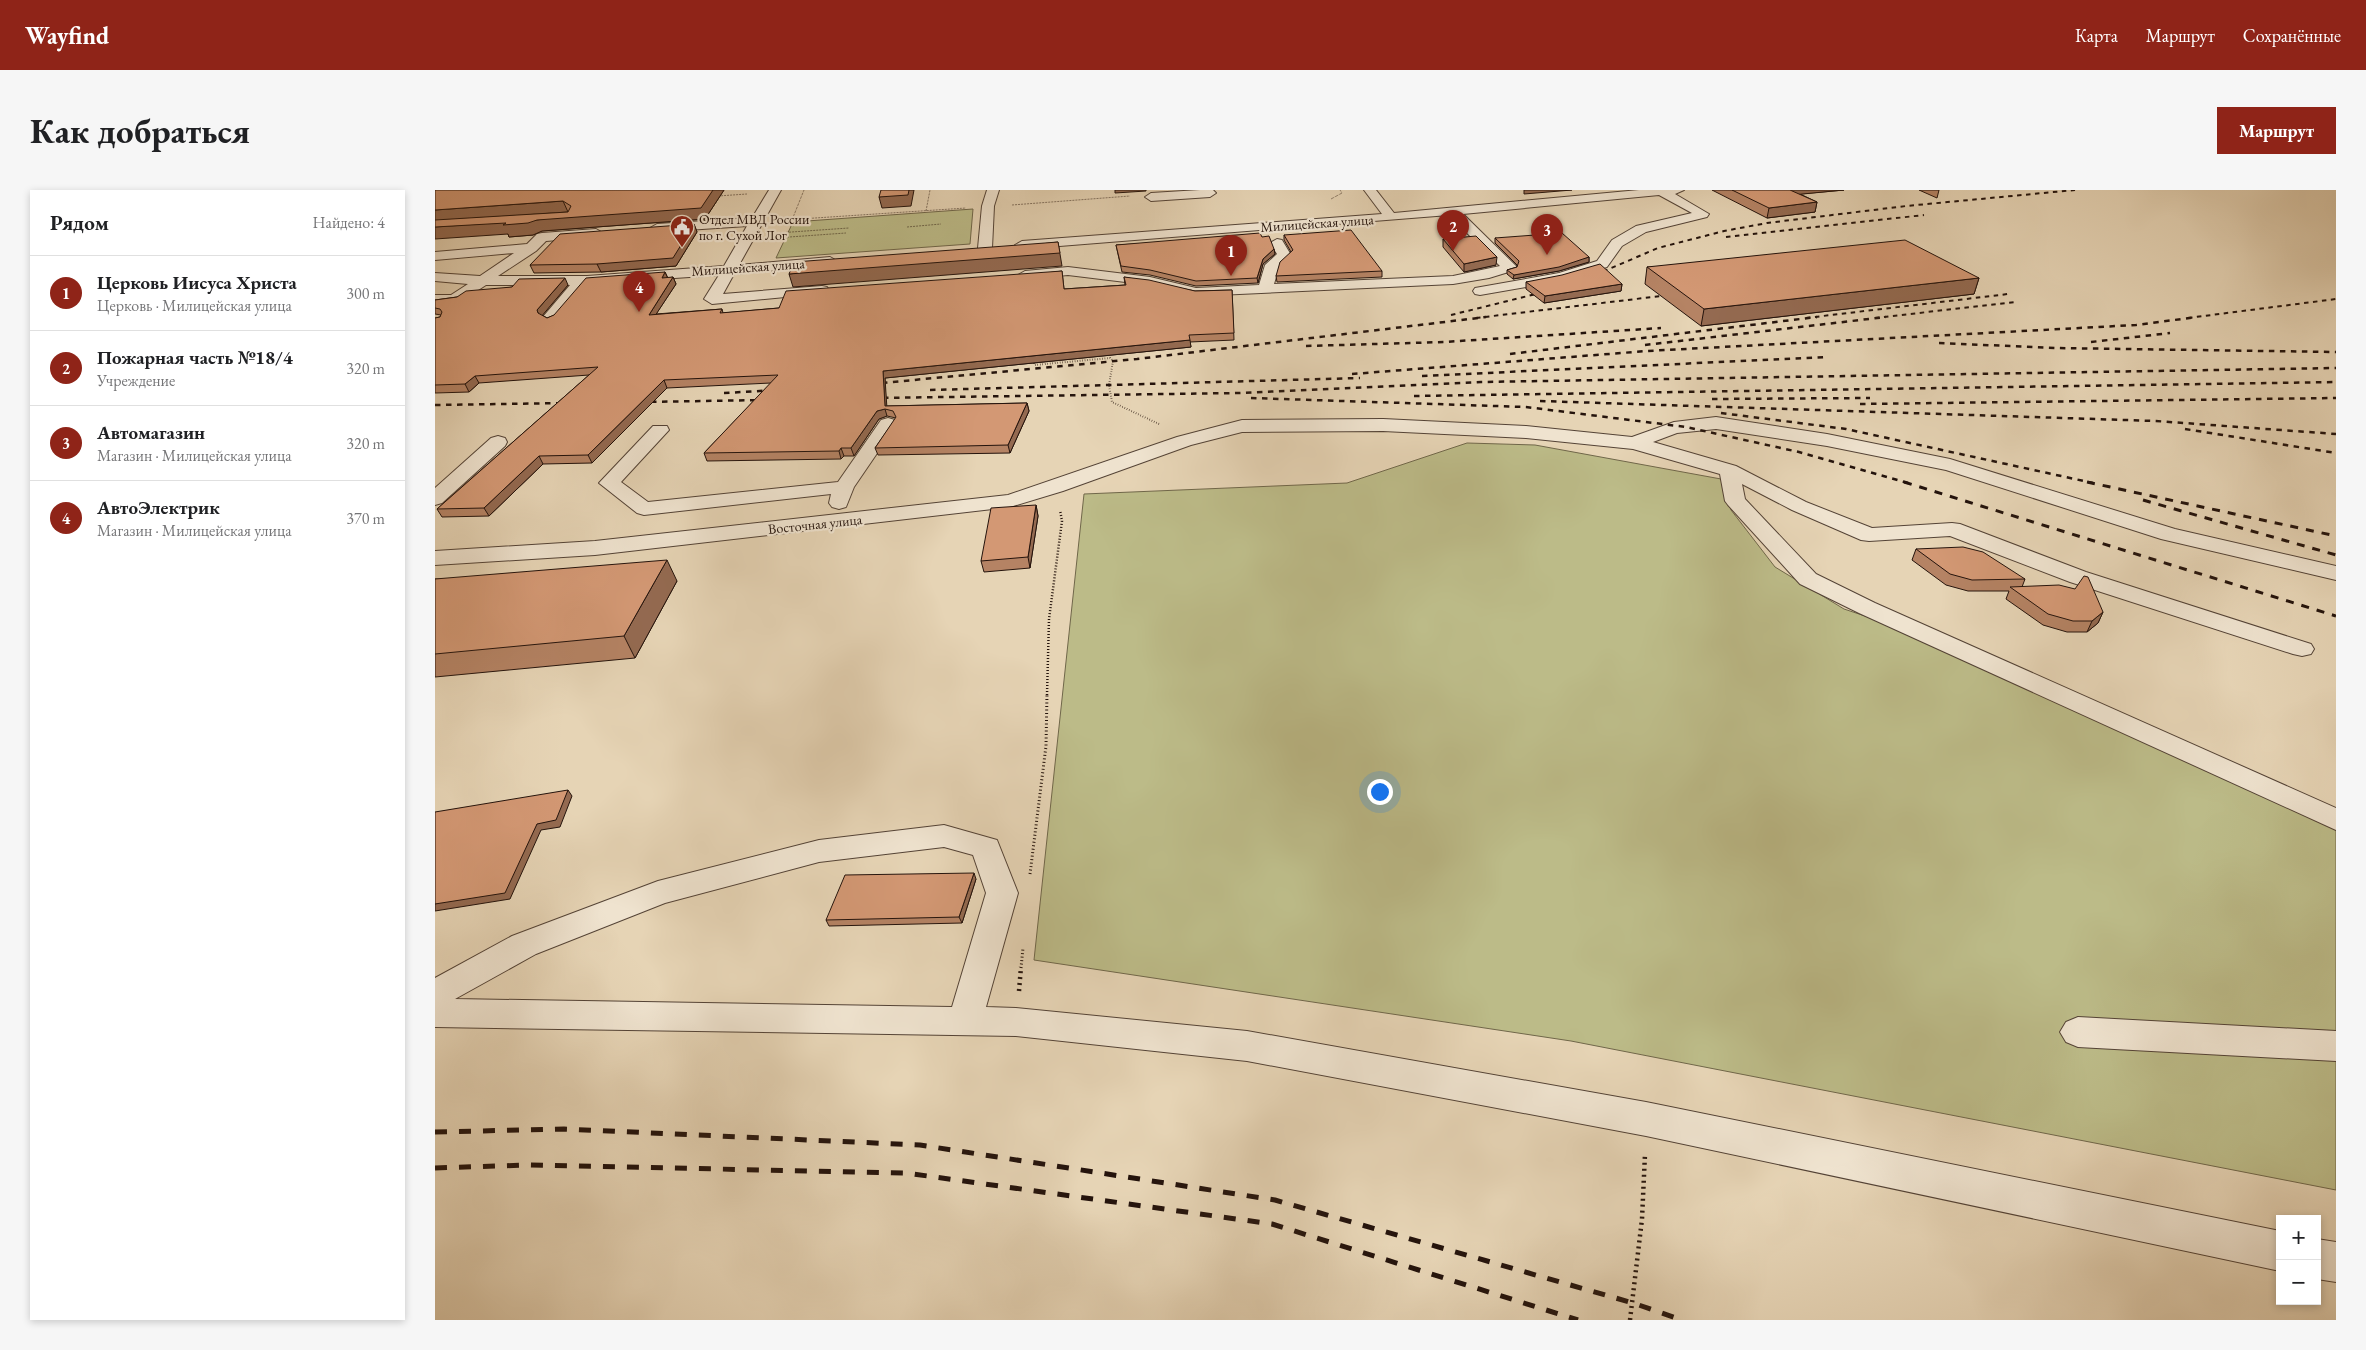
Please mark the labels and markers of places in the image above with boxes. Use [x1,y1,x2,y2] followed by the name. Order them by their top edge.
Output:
[699,210,810,244] place label: Отдел МВД России по г. Сухой Лог
[1437,210,1469,251] pin: 2
[669,214,695,248] public building icon: Отдел МВД России по г. Сухой Лог
[1531,214,1563,255] pin: 3
[1215,235,1247,276] pin: 1
[623,271,655,312] pin: 4

